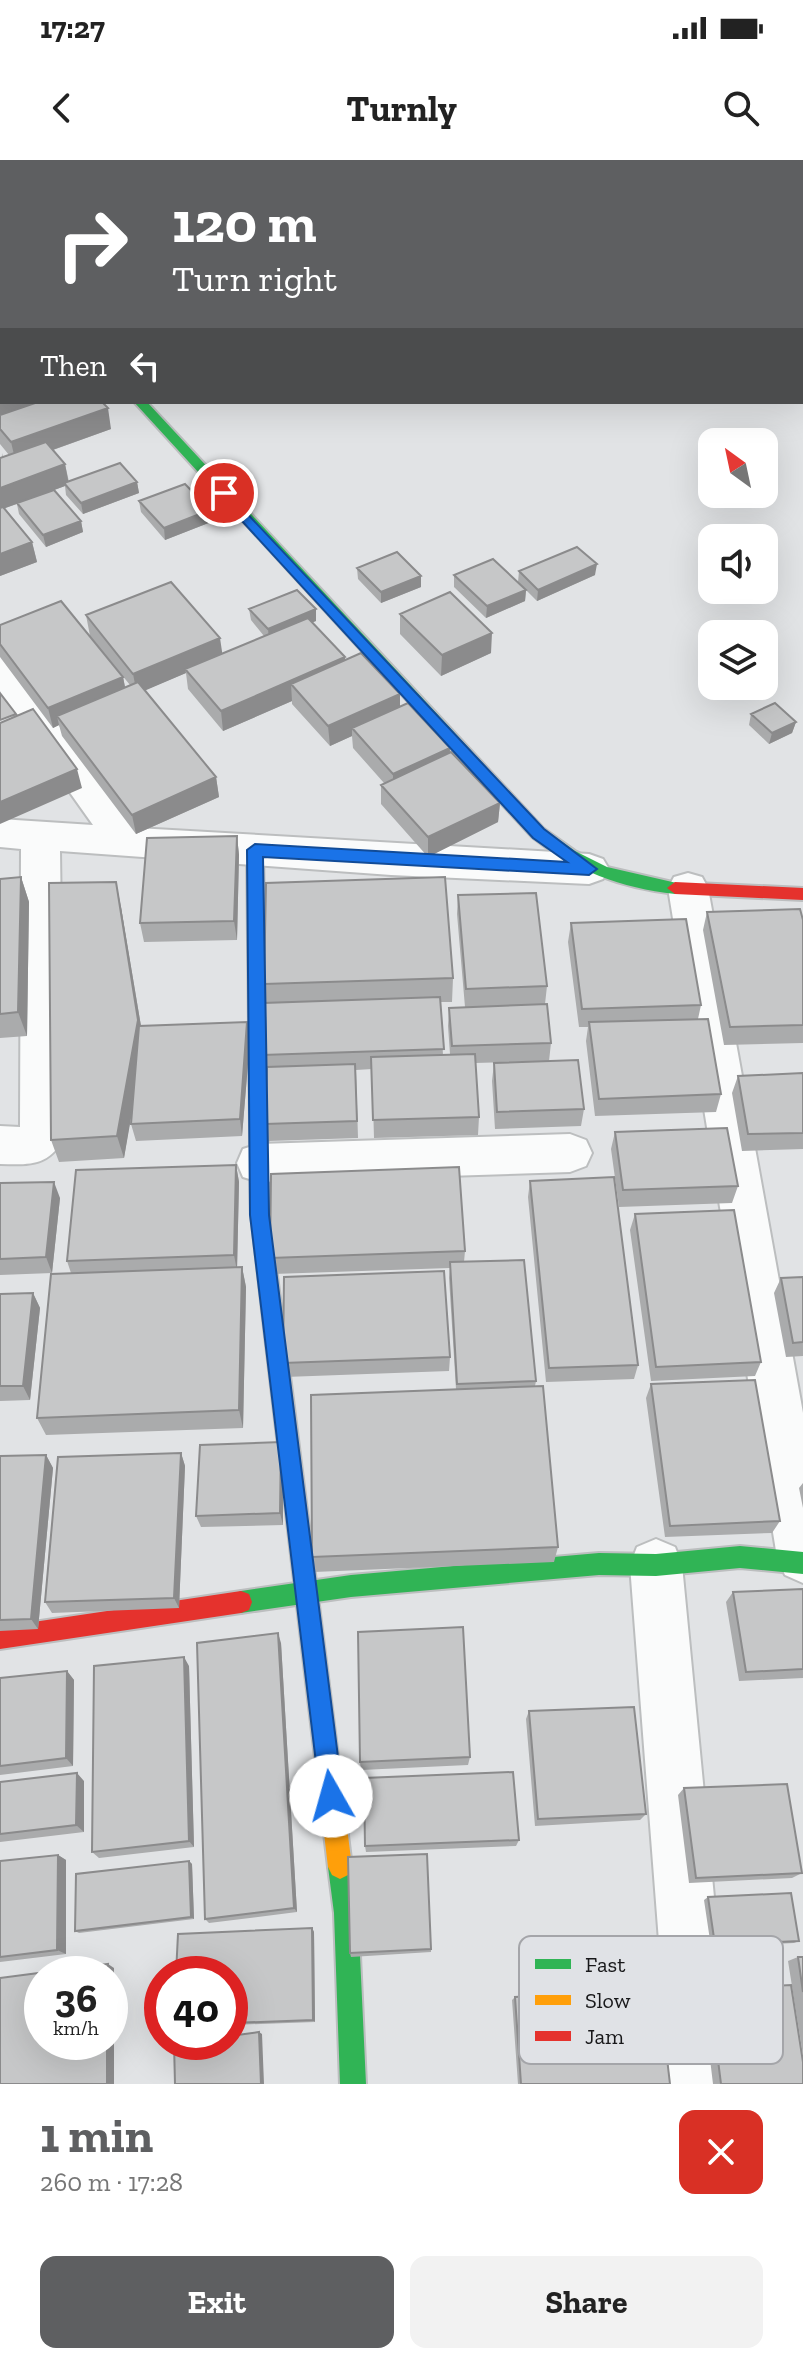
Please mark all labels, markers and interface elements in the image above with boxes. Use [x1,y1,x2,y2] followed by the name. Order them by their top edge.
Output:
[40,10,105,46] text: 17:27
[40,86,84,130] icon: back
[719,86,763,130] icon: search
[346,87,457,130] text: Turnly
[172,189,316,256] text: 120 m
[40,192,144,296] icon: right
[172,257,337,300] text: Turn right
[123,344,167,388] icon: left
[40,348,107,384] text: Then
[698,428,778,508] north arrow
[698,428,778,700] map controls
[190,459,258,527] pin
[202,471,246,515] icon: arrive
[698,524,778,604] button: sound
[698,620,778,700] button: layers
[289,1754,373,1838] position arrow
[519,1936,783,2064] legend
[585,1951,626,1978] text: Fast
[144,1956,248,2060] speed limit sign: 40
[55,1974,97,2022] text: 36
[585,1987,631,2014] text: Slow
[53,2016,99,2040] text: km/h
[585,2023,624,2050] text: Jam
[40,2107,153,2164] text: 1 min
[679,2110,763,2194] button: close
[40,2166,183,2198] text: 260 m · 17:28
[40,2256,394,2348] button: Exit
[410,2256,763,2348] button: Share

